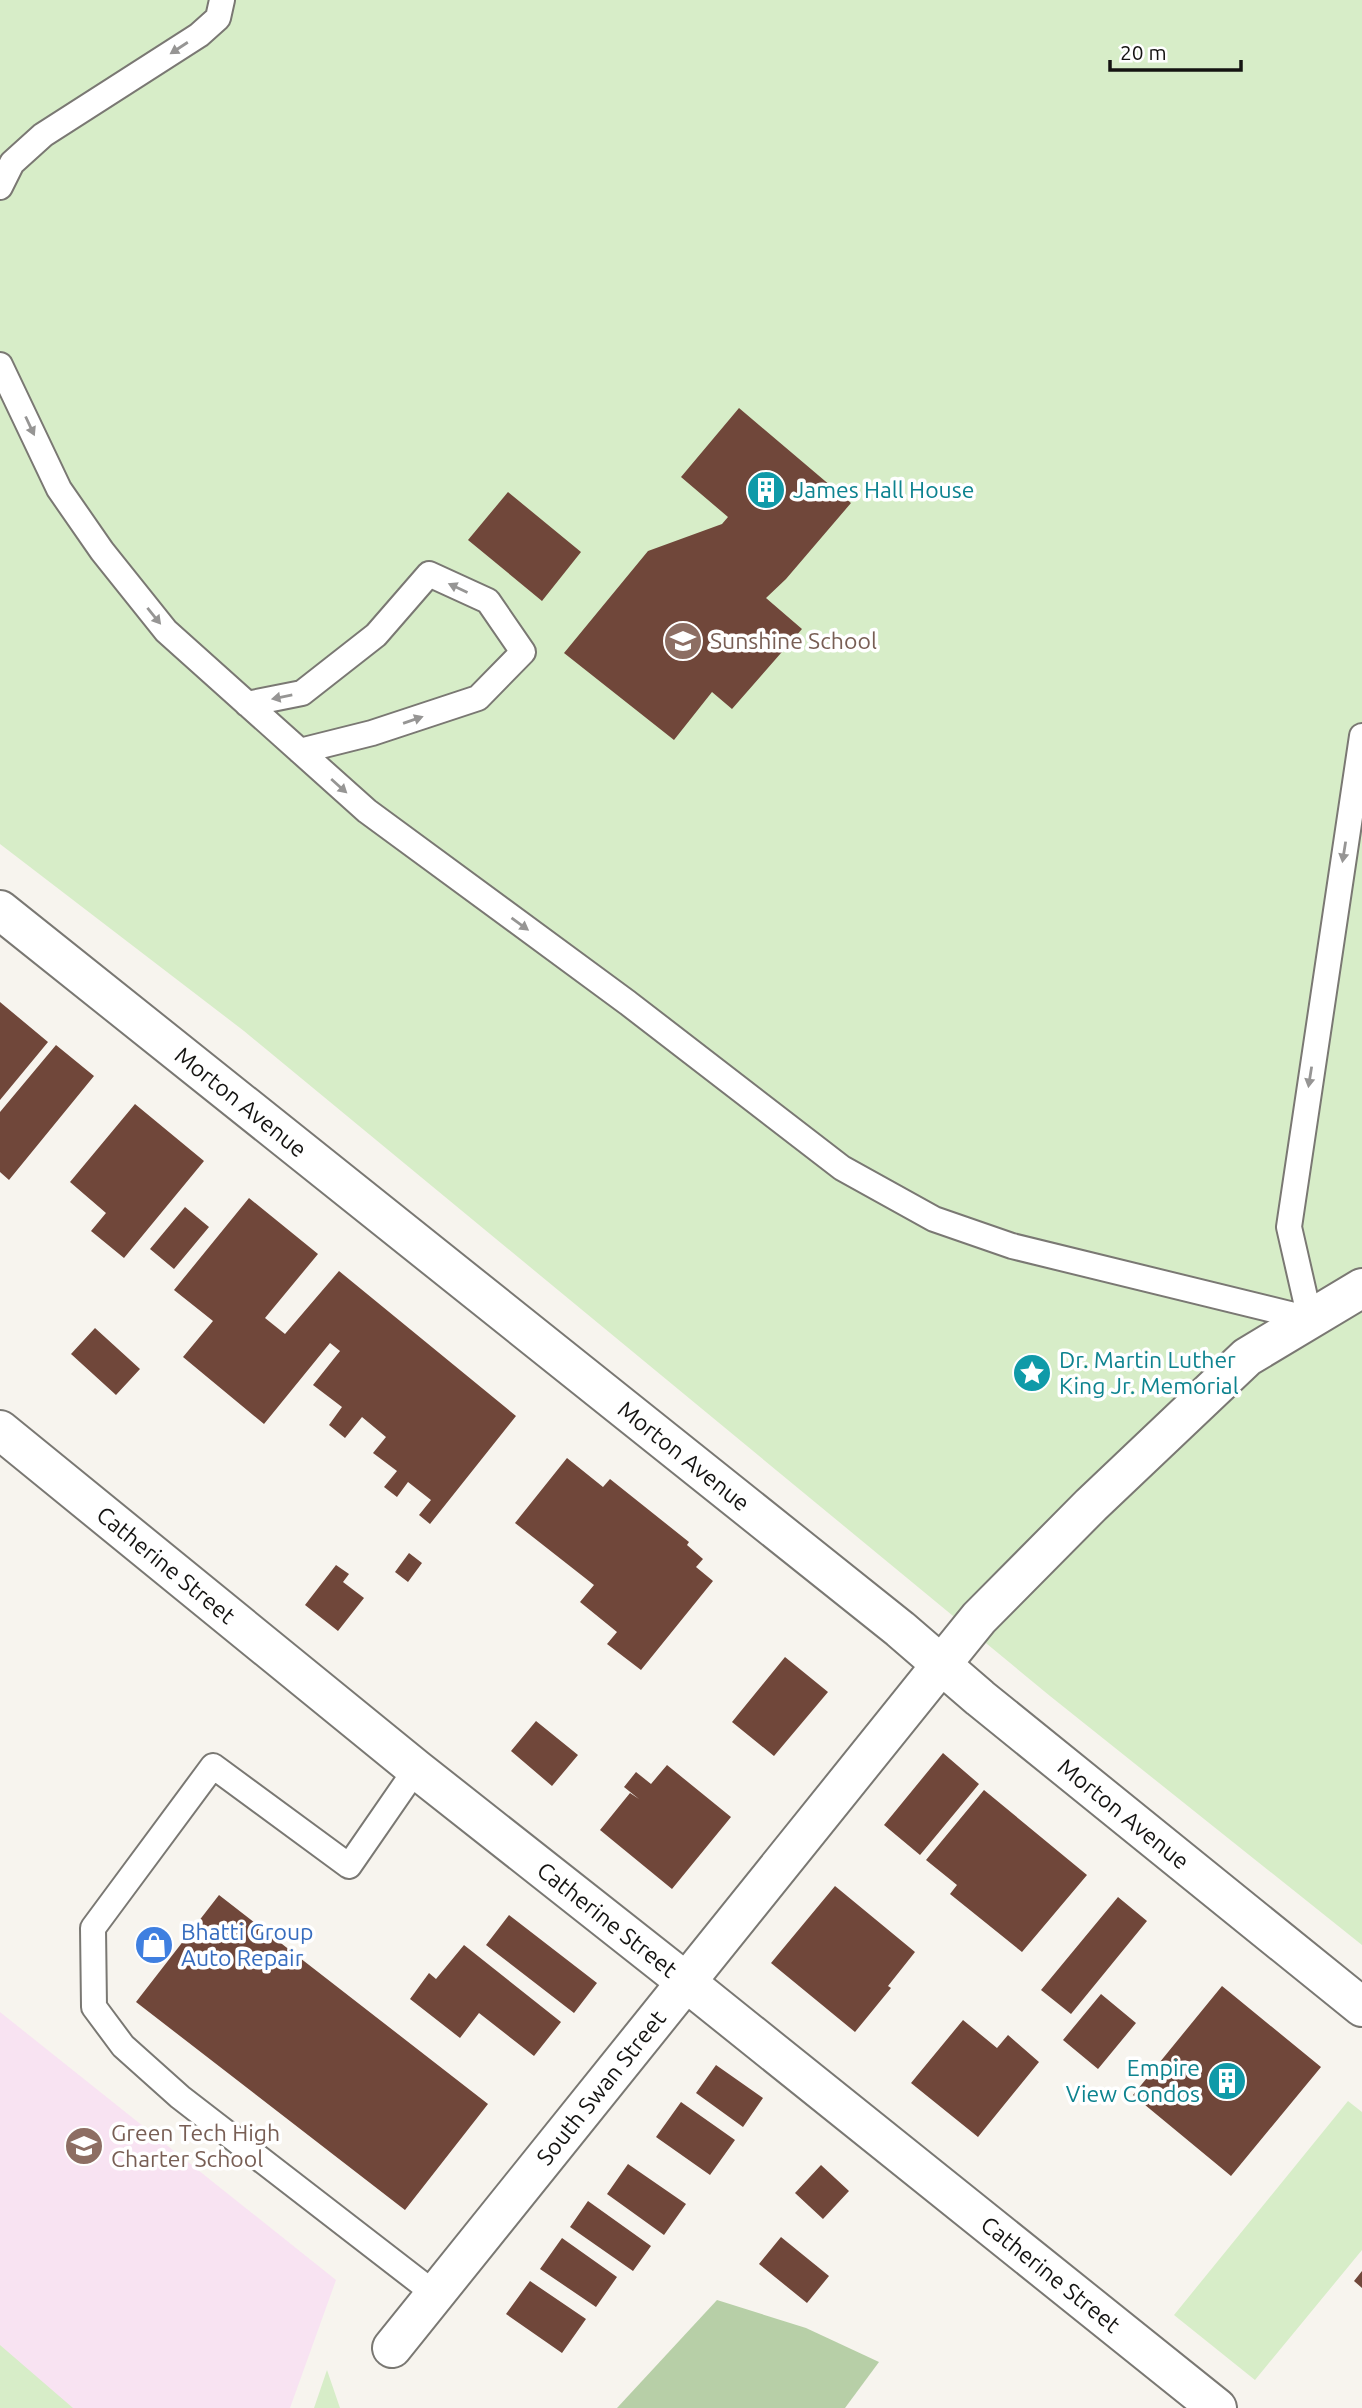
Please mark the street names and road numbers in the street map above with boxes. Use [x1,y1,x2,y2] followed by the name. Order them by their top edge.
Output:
[170,1042,311,1162] street label: Morton Avenue
[613,1396,754,1516] street label: Morton Avenue
[92,1501,240,1628] street label: Catherine Street
[1053,1753,1194,1874] street label: Morton Avenue
[533,1857,682,1982] street label: Catherine Street
[531,2005,670,2169] street label: South Swan Street
[977,2211,1125,2337] street label: Catherine Street

